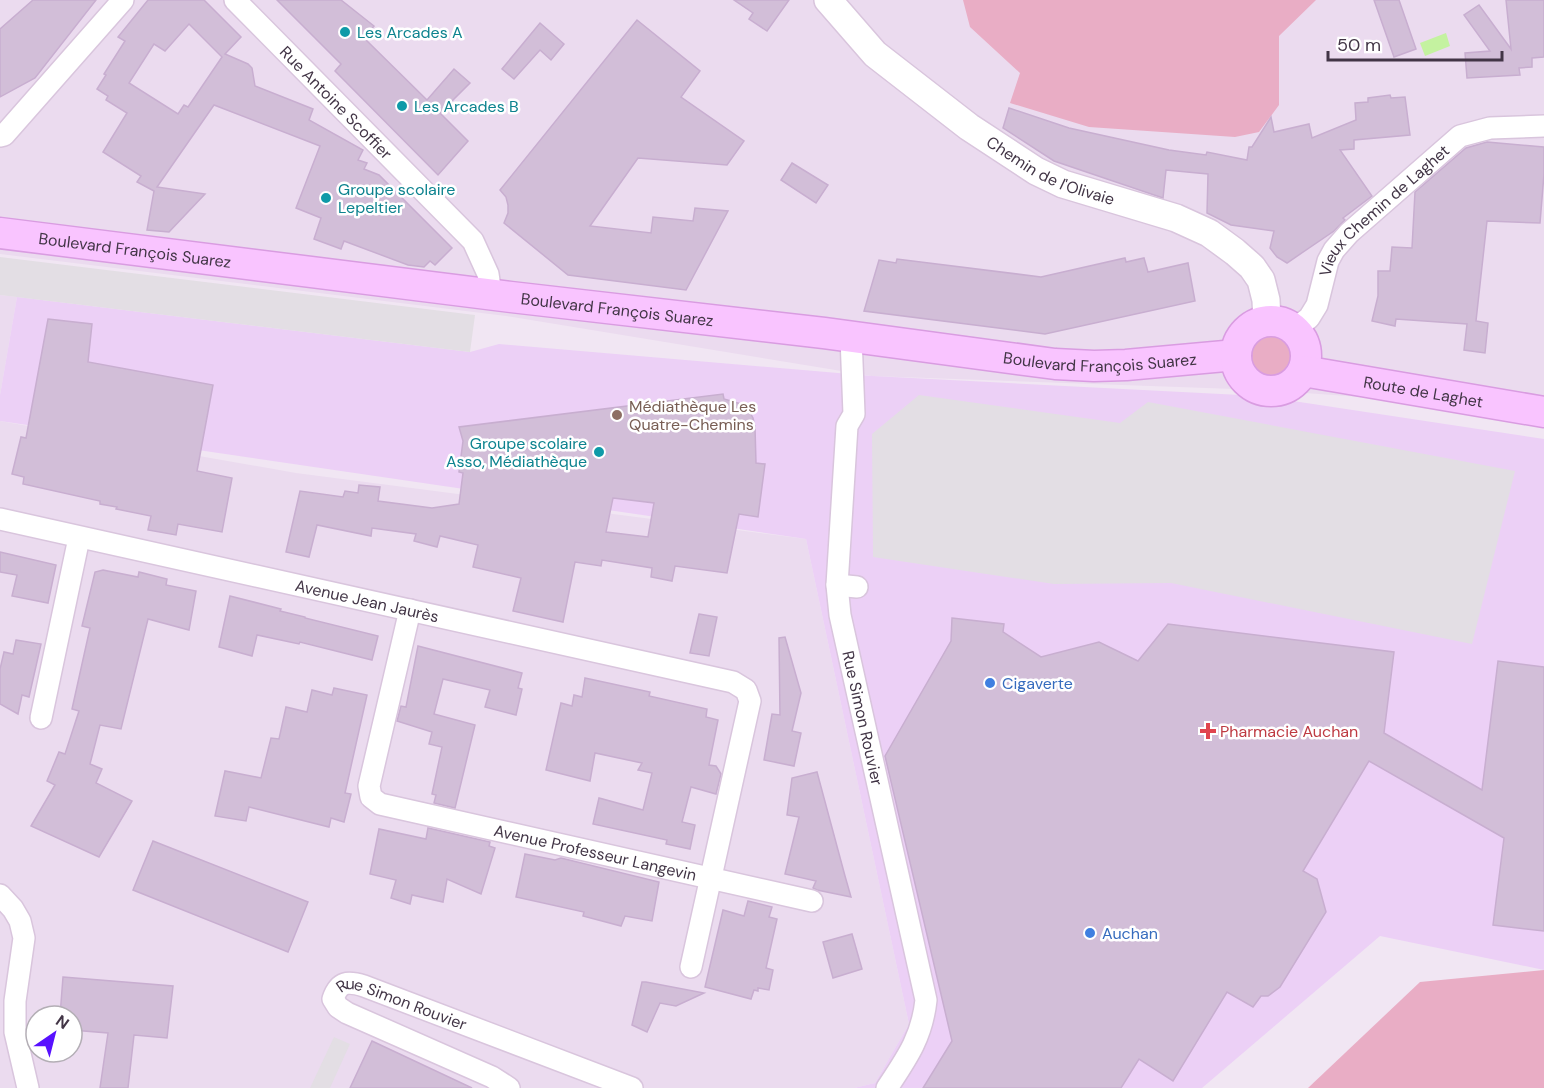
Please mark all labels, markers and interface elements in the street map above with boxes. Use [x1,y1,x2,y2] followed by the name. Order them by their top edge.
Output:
[357,22,463,43] place label: Les Arcades A
[1328,24,1502,62] scale bar
[338,25,352,39] marker: Les Arcades A
[1337,33,1381,57] text: 50 m
[275,42,396,164] street label: Rue Antoine Scoffier
[414,96,519,117] place label: Les Arcades B
[395,99,409,113] marker: Les Arcades B
[982,131,1117,210] street label: Chemin de l'Olivaie
[1315,140,1454,279] street label: Vieux Chemin de Laghet
[338,179,455,218] place label: Groupe scolaire Lepeltier
[319,191,333,205] marker: Groupe scolaire Lepeltier
[37,228,232,273] street label: Boulevard François Suarez
[520,288,715,331] street label: Boulevard François Suarez
[1002,347,1197,377] street label: Boulevard François Suarez
[1362,371,1485,412] street label: Route de Laghet
[629,396,756,435] place label: Médiathèque Les Quatre-Chemins
[610,408,624,422] marker: Médiathèque Les Quatre-Chemins
[446,433,587,472] place label: Groupe scolaire Asso, Médiathèque
[592,445,606,459] marker: Groupe scolaire Asso, Médiathèque
[293,575,441,627] street label: Avenue Jean Jaurès
[837,649,888,788] street label: Rue Simon Rouvier
[1002,673,1073,694] place label: Cigaverte
[983,676,997,690] marker: Cigaverte
[1220,721,1358,742] place label: Pharmacie Auchan
[1201,724,1215,738] marker: Pharmacie Auchan
[492,820,699,886] street label: Avenue Professeur Langevin
[1102,923,1158,944] place label: Auchan
[1083,926,1097,940] marker: Auchan
[332,973,470,1035] street label: Rue Simon Rouvier
[24,1004,84,1064] north arrow
[52,1010,73,1034] text: N

